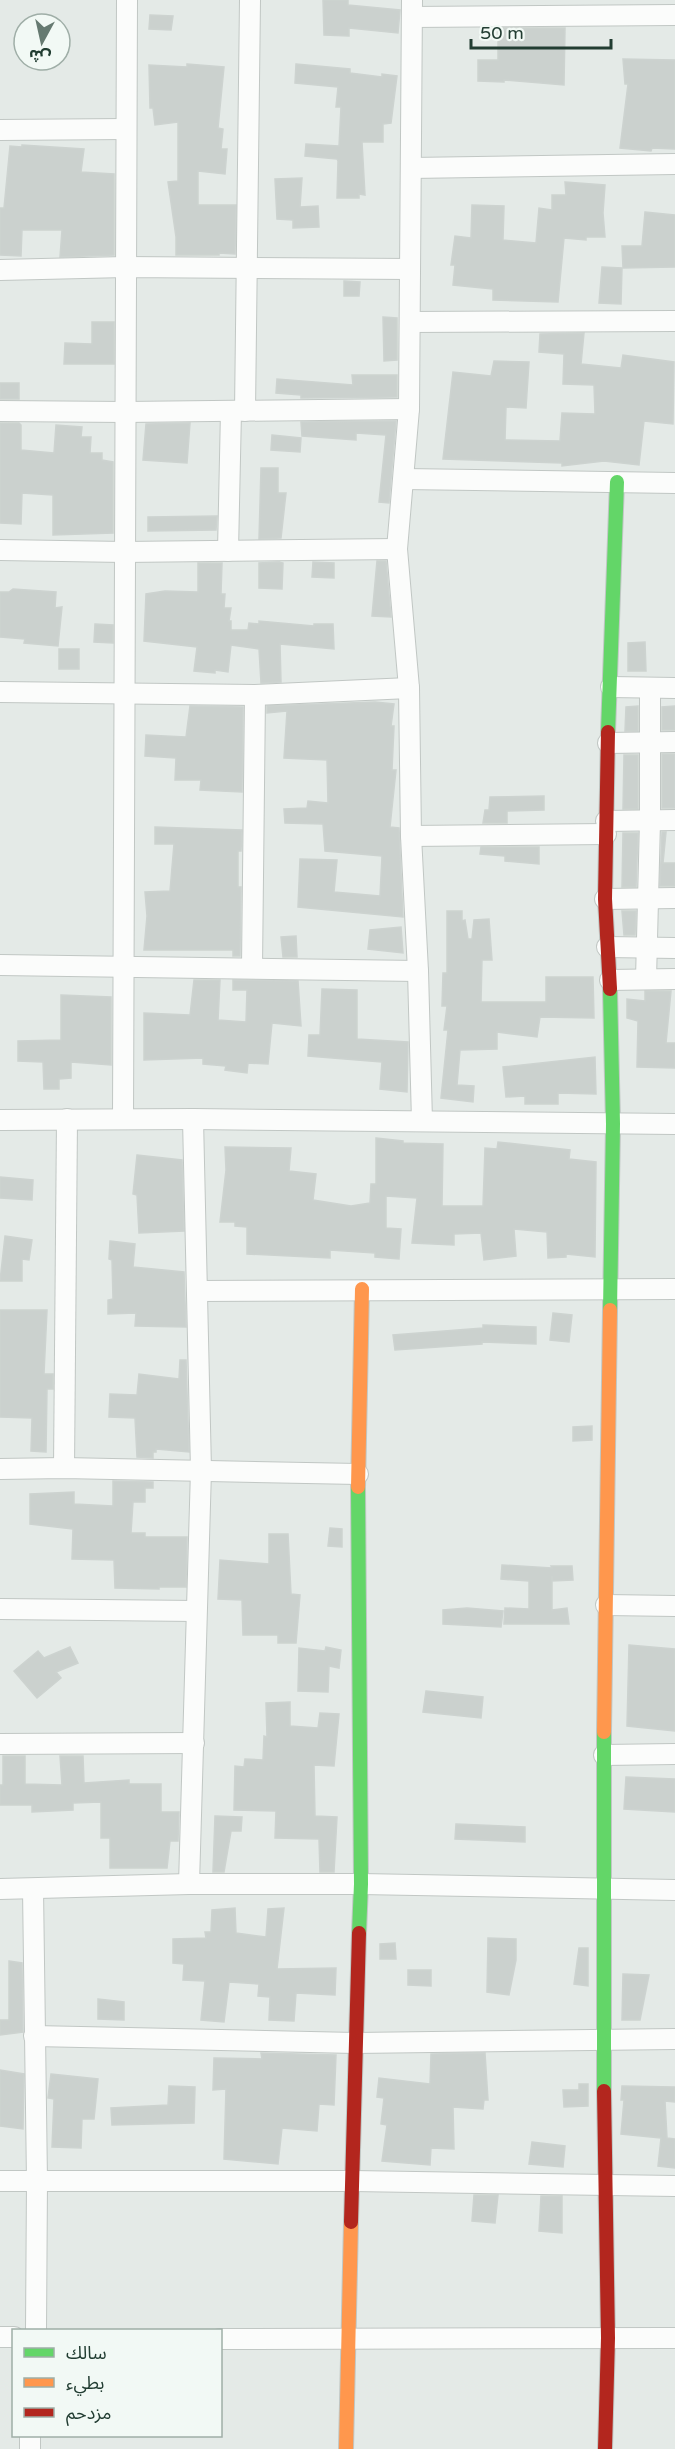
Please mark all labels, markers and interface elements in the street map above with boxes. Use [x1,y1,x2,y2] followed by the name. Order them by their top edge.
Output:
[12,12,72,72] north arrow
[471,12,610,50] scale bar
[480,22,524,44] text: 50 m
[28,44,52,67] text: ش
[12,2329,222,2437] legend
[66,2342,107,2364] text: سالك
[66,2372,104,2396] text: بطيء
[66,2402,111,2426] text: مزدحم

